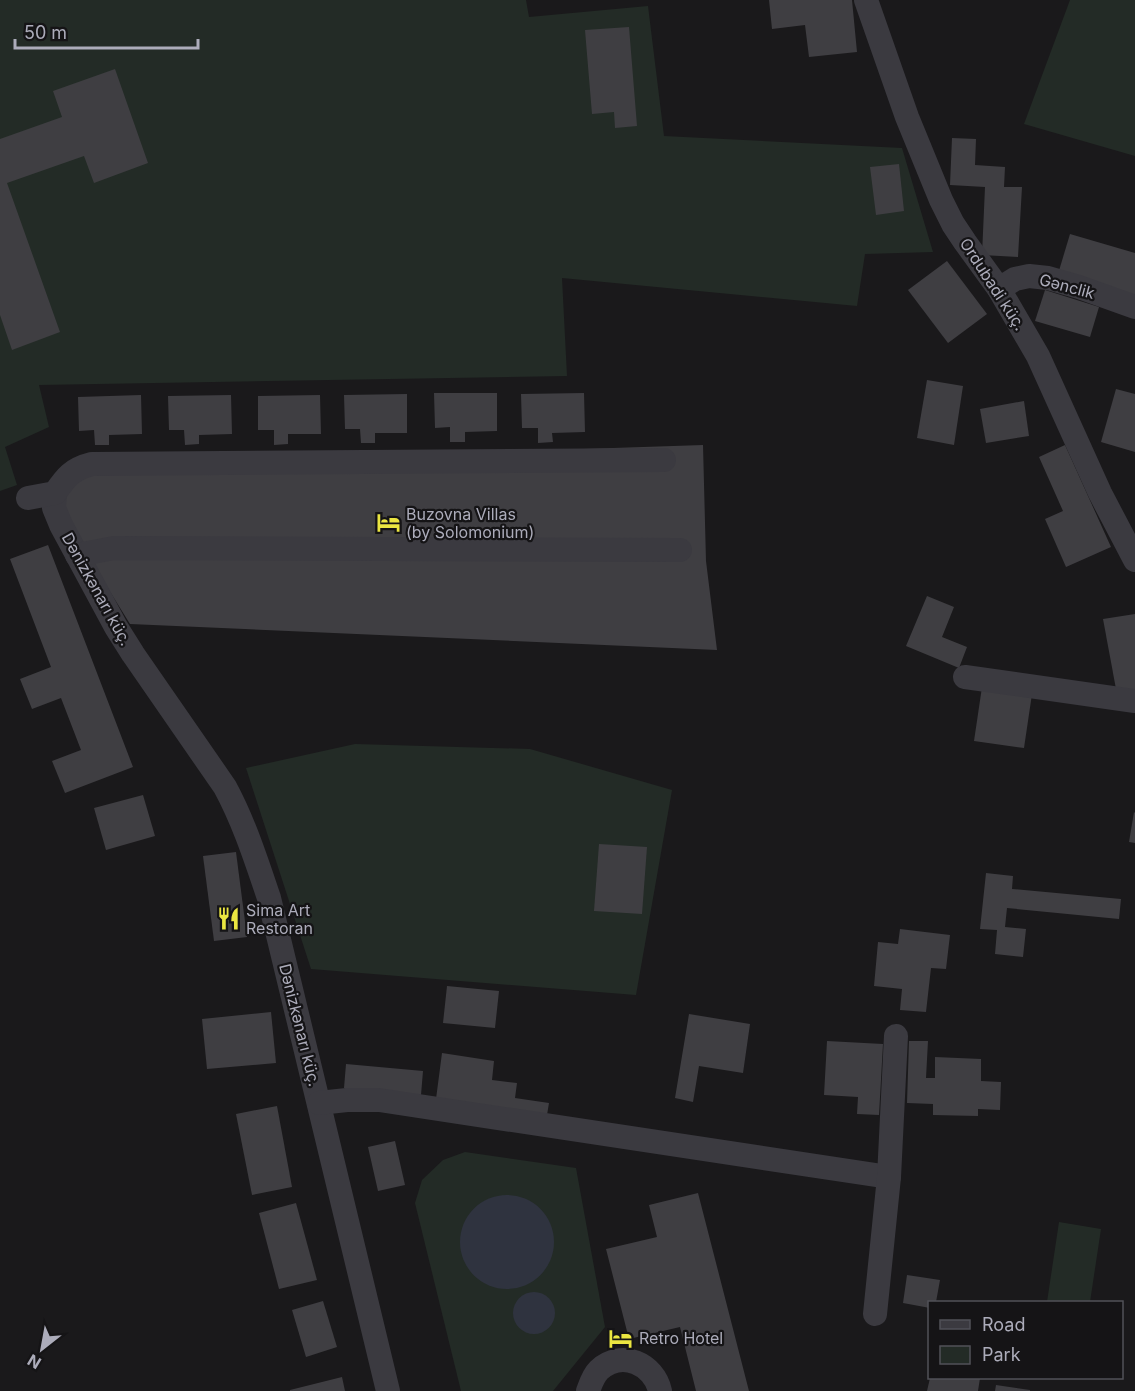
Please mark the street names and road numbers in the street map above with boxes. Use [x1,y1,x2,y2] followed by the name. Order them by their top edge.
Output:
[956,234,1030,334] street label: Ordubadi küç.
[1037,269,1097,303] street label: Gənclik
[58,529,136,649] street label: Dənizkənarı küç.
[275,962,325,1088] street label: Dənizkənarı küç.

